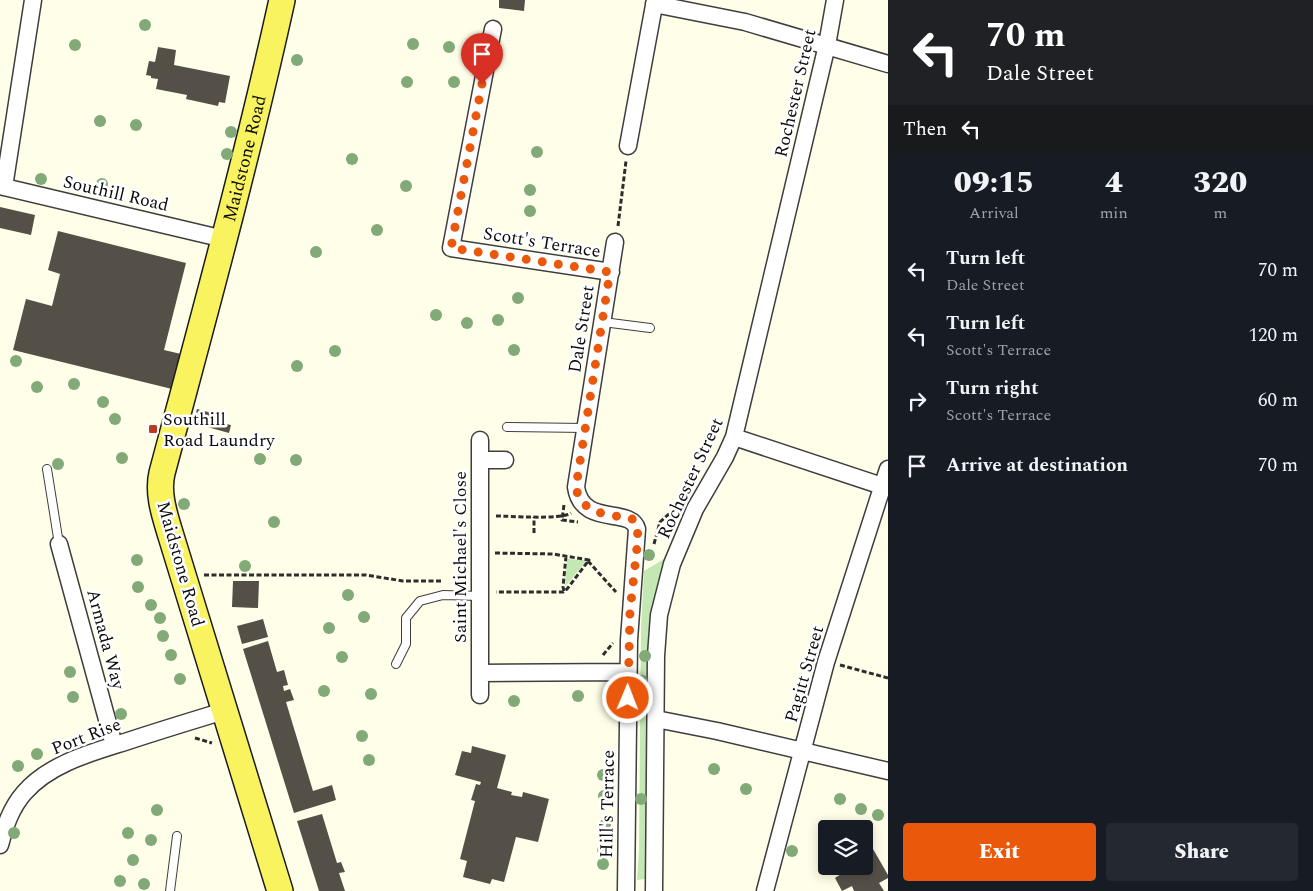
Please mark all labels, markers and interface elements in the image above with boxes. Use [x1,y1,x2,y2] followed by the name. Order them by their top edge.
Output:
[986,9,1066,62] text: 70 m
[903,20,968,85] icon: left
[768,26,823,160] street label: Rochester Street
[461,33,503,84] pin
[468,40,496,68] icon: arrive
[986,57,1094,90] text: Dale Street
[216,92,274,225] street label: Maidstone Road
[903,115,947,144] text: Then
[957,115,985,143] icon: left
[954,160,1034,206] text: 09:15
[1105,160,1123,206] text: 4
[1193,160,1247,206] text: 320
[60,168,171,219] street label: Southill Road
[969,201,1019,225] text: Arrival
[1100,201,1128,225] text: min
[1213,201,1227,225] text: m
[481,220,602,265] street label: Scott's Terrace
[946,244,1025,273] text: Turn left
[1258,256,1298,285] text: 70 m
[903,257,931,285] icon: left
[946,273,1025,297] text: Dale Street
[561,283,602,375] street label: Dale Street
[946,309,1025,338] text: Turn left
[1248,321,1298,350] text: 120 m
[903,322,931,350] icon: left
[946,338,1051,362] text: Scott's Terrace
[946,374,1039,403] text: Turn right
[1258,386,1298,415] text: 60 m
[903,387,931,415] icon: right
[946,403,1051,427] text: Scott's Terrace
[163,406,276,454] place label: Southill Road Laundry
[651,413,730,543] street label: Rochester Street
[147,423,159,435] marker: Southill Road Laundry
[946,451,1128,480] text: Arrive at destination
[1258,451,1298,480] text: 70 m
[903,452,931,480] icon: arrive
[447,471,474,643] street label: Saint Michael's Close
[150,498,211,630] street label: Maidstone Road
[79,586,132,694] street label: Armada Way
[778,622,831,726] street label: Pagitt Street
[601,671,653,723] position arrow
[47,711,125,762] street label: Port Rise
[593,750,622,858] street label: Hill's Terrace
[818,820,873,875] map controls
[818,820,873,875] button: layers
[903,823,1096,881] button: Exit
[1106,823,1298,881] button: Share

